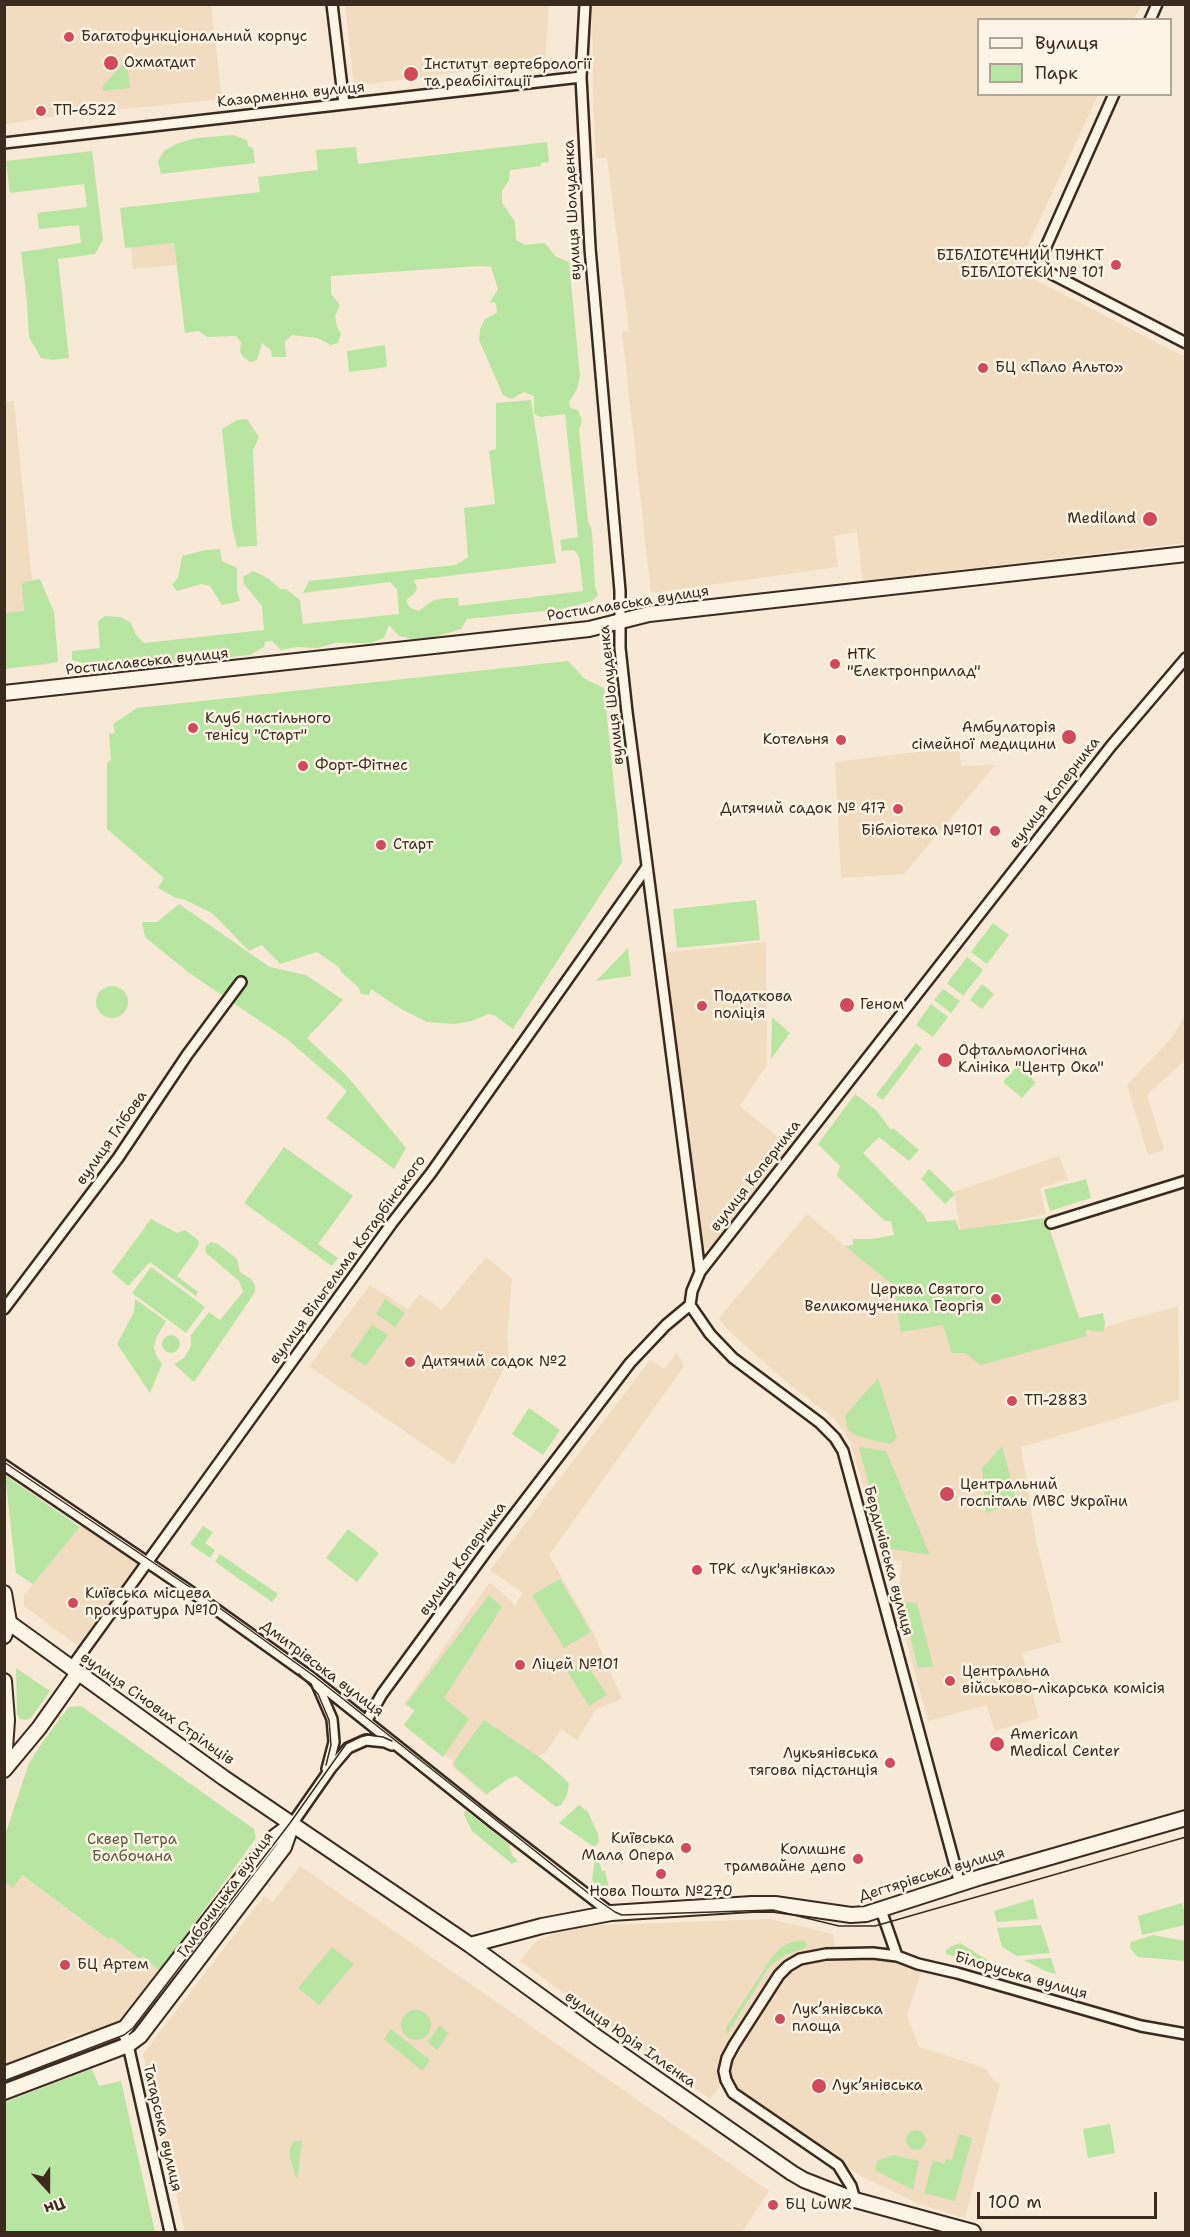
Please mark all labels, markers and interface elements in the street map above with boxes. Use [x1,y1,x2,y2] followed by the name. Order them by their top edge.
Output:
[977,18,1172,96] legend
[81,28,307,46] place label: Багатофункціональний корпус
[62,30,76,44] marker: Багатофункціональний корпус
[1035,31,1099,55] text: Вулиця
[102,54,120,72] marker: Охматдит
[124,54,196,72] place label: Охматдит
[424,56,592,91] place label: Інститут вертебрології та реабілітації
[1035,61,1078,85] text: Парк
[402,65,420,83] marker: Інститут вертебрології та реабілітації
[216,78,366,112] street label: Казарменна вулиця
[53,102,117,120] place label: ТП-6522
[34,104,48,118] marker: ТП-6522
[560,139,586,281] street label: вулиця Шолуденка
[936,247,1104,282] place label: БІБЛІОТЕЧНИЙ ПУНКТ БІБЛІОТЕКИ № 101
[1109,258,1123,272] marker: БІБЛІОТЕЧНИЙ ПУНКТ БІБЛІОТЕКИ № 101
[995,359,1123,377] place label: БЦ «Пало Альто»
[976,361,990,375] marker: БЦ «Пало Альто»
[1067,510,1136,528] place label: Mediland
[1141,510,1159,528] marker: Mediland
[546,582,710,626] street label: Ростиславська вулиця
[596,624,628,766] street label: вулиця Шолуденка
[65,644,229,680] street label: Ростиславська вулиця
[847,646,981,681] place label: НТК "Електронприлад"
[828,657,842,671] marker: НТК "Електронприлад"
[205,710,331,745] place label: Клуб настільного тенісу "Старт"
[911,719,1056,754] place label: Амбулаторія сімейної медицини
[186,721,200,735] marker: Клуб настільного тенісу "Старт"
[1060,728,1078,746] marker: Амбулаторія сімейної медицини
[763,731,829,749] place label: Котельня
[834,733,848,747] marker: Котельня
[1006,734,1104,852] street label: вулиця Коперника
[315,757,408,775] place label: Форт-Фітнес
[296,759,310,773] marker: Форт-Фітнес
[720,800,886,818] place label: Дитячий садок № 417
[891,802,905,816] marker: Дитячий садок № 417
[861,822,983,840] place label: Бібліотека №101
[988,824,1002,838] marker: Бібліотека №101
[393,836,433,854] place label: Старт
[374,838,388,852] marker: Старт
[714,988,792,1023] place label: Податкова поліція
[838,996,856,1014] marker: Геном
[860,996,904,1014] place label: Геном
[695,999,709,1013] marker: Податкова поліція
[958,1042,1104,1077] place label: Офтальмологічна Клініка "Центр Ока"
[936,1051,954,1069] marker: Офтальмологічна Клініка "Центр Ока"
[73,1087,151,1189] street label: вулиця Глібова
[707,1117,805,1235] street label: вулиця Коперника
[266,1152,430,1368] street label: вулиця Вільгельма Котарбінського
[805,1281,984,1316] place label: Церква Святого Великомученика Георгія
[989,1292,1003,1306] marker: Церква Святого Великомученика Георгія
[422,1353,567,1371] place label: Дитячий садок №2
[403,1355,417,1369] marker: Дитячий садок №2
[1024,1392,1088,1410] place label: ТП-2883
[1005,1394,1019,1408] marker: ТП-2883
[960,1476,1128,1511] place label: Центральний госпіталь МВС України
[859,1484,917,1638] street label: Бердичівська вулиця
[938,1485,956,1503] marker: Центральний госпіталь МВС України
[416,1499,510,1619] street label: вулиця Коперника
[709,1561,835,1579] place label: ТРК «Лук'янівка»
[690,1563,704,1577] marker: ТРК «Лук'янівка»
[85,1585,218,1620] place label: Київська місцева прокуратура №10
[66,1596,80,1610] marker: Київська місцева прокуратура №10
[257,1617,387,1721] street label: Дмитрівська вулиця
[77,1649,237,1769] street label: вулиця Січових Стрільців
[532,1656,619,1674] place label: Ліцей №101
[513,1658,527,1672] marker: Ліцей №101
[962,1663,1165,1698] place label: Центральна військово-лікарська комісія
[943,1674,957,1688] marker: Центральна військово-лікарська комісія
[1010,1726,1120,1761] place label: American Medical Center
[988,1735,1006,1753] marker: American Medical Center
[749,1745,878,1780] place label: Лукьянiвська тягова пiдстанцiя
[883,1756,897,1770] marker: Лукьянiвська тягова пiдстанцiя
[174,1829,278,1961] street label: Глибочицька вулиця
[582,1830,674,1865] place label: Київська Мала Опера
[87,1831,177,1866] park label: Сквер Петра Болбочана
[679,1841,693,1855] marker: Київська Мала Опера
[724,1841,846,1876] place label: Колишнє трамвайне депо
[857,1844,1007,1906] street label: Дегтярівська вулиця
[851,1852,865,1866] marker: Колишнє трамвайне депо
[654,1867,668,1881] marker: Нова Пошта №270
[589,1883,733,1901] place label: Нова Пошта №270
[953,1948,1089,2004] street label: Білоруська вулиця
[77,1956,149,1974] place label: БЦ Артем
[58,1958,72,1972] marker: БЦ Артем
[561,1988,699,2092] street label: вулиця Юрія Іллєнка
[792,2001,883,2036] place label: Лукʼянівська площа
[773,2012,787,2026] marker: Лукʼянівська площа
[139,2063,185,2193] street label: Татарська вулиця
[810,2077,828,2095] marker: Лукʼянівська
[832,2077,923,2095] place label: Лукʼянівська
[18,2159,78,2219] north arrow
[980,2180,1160,2218] scale bar
[988,2190,1042,2214] text: 100 m
[41,2193,68,2220] text: Пн
[785,2196,852,2214] place label: БЦ LuWR
[766,2198,780,2212] marker: БЦ LuWR

